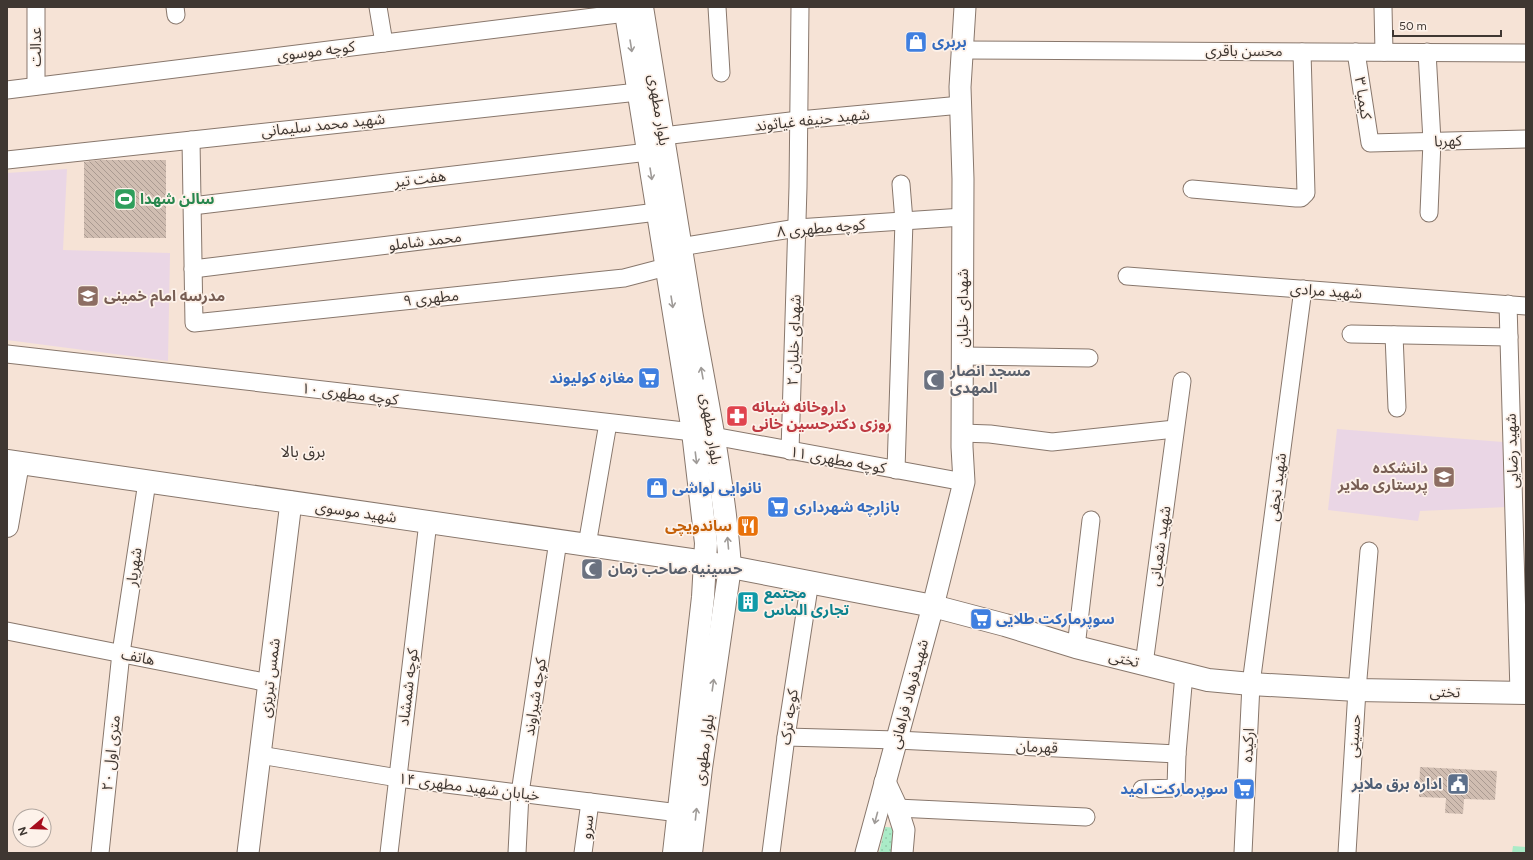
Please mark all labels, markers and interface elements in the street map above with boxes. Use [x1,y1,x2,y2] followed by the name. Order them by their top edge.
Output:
[1393,12,1501,38] scale bar
[1399,19,1427,33] text: 50 m
[27,27,45,67] street label: عدالت
[903,29,929,55] shop icon: بربری
[932,33,967,51] place label: بربری
[276,37,357,66] street label: کوچه موسوی
[627,39,635,52] one-way arrow
[1205,42,1283,60] street label: محسن باقری
[644,73,674,147] street label: بلوار مطهری
[1351,75,1375,121] street label: کیمیا ۳
[754,105,871,135] street label: شهید حنیفه غیاثوند
[260,110,386,140] street label: شهید محمد سلیمانی
[1434,131,1463,150] street label: کهربا
[392,167,447,191] street label: هفت تیر
[647,167,655,180] one-way arrow
[112,186,138,212] sports icon: سالن شهدا
[140,190,215,208] place label: سالن شهدا
[776,215,867,242] street label: کوچه مطهری ۸
[387,228,463,254] street label: محمد شاملو
[954,268,972,348] street label: شهدای خلبان
[1289,280,1363,303] street label: شهید مرادی
[75,283,101,309] school or university icon: مدرسه امام خمینی
[402,286,460,310] street label: مطهری ۹
[104,287,225,307] place label: مدرسه امام خمینی
[783,294,805,386] street label: شهدای خلبان ۲
[668,295,676,308] one-way arrow
[949,362,1031,397] place label: مسجد انصار المهدی
[636,365,662,391] supermarket icon: مغازه کولیوند
[698,367,706,380] one-way arrow
[921,367,947,393] mosque icon: مسجد انصار المهدی
[550,369,634,387] place label: مغازه کولیوند
[300,379,400,410] street label: کوچه مطهری ۱۰
[696,392,726,466] street label: بلوار مطهری
[752,398,892,433] place label: داروخانه شبانه روزی دکترحسین خانی
[724,403,750,429] pharmacy icon: داروخانه شبانه روزی دکترحسین خانی
[1502,413,1522,489] street label: شهید رضایی
[281,442,325,461] district label: برق بالا
[788,443,888,478] street label: کوچه مطهری ۱۱
[692,451,700,464] one-way arrow
[1264,452,1290,522] street label: شهید نجفی
[1337,459,1428,495] place label: دانشکده پرستاری ملایر
[1431,464,1457,490] school or university icon: دانشکده پرستاری ملایر
[644,475,670,501] shop icon: نانوایی لواشی
[672,479,762,497] place label: نانوایی لواشی
[765,494,791,520] supermarket icon: بازارچه شهرداری
[314,497,398,527] street label: شهید موسوی
[794,498,900,517] place label: بازارچه شهرداری
[1145,505,1175,587] street label: شهید شعبانی
[735,513,761,539] restaurant icon: ساندویچی
[665,517,732,536] place label: ساندویچی
[725,537,732,550] one-way arrow
[122,546,146,589] street label: شهریار
[579,556,605,582] mosque icon: حسینیه صاحب زمان
[608,560,743,578] place label: حسینیه صاحب زمان
[764,584,850,619] place label: مجتمع تجاری الماس
[735,589,761,615] building icon: مجتمع تجاری الماس
[968,606,994,632] supermarket icon: سوپرمارکت طلایی
[996,610,1115,629] place label: سوپرمارکت طلایی
[256,637,284,719] street label: شمس تبریزی
[886,637,932,751] street label: شهیدفرهاد فراهانی
[120,645,156,669] street label: هاتف
[394,646,423,727] street label: کوچه شمشاد
[1107,647,1141,671] street label: تختی
[520,656,551,737] street label: کوچه شیراوند
[709,679,717,692] one-way arrow
[1430,683,1460,701] street label: تختی
[776,687,803,746] street label: کوچه ترک
[690,713,718,787] street label: بلوار مطهری
[98,714,124,792] street label: ۲۰ متری اول
[1344,714,1365,758] street label: حسینی
[1238,727,1258,763] street label: ارکیده
[1015,737,1059,757] street label: قهرمان
[397,769,541,805] street label: خیابان شهید مطهری ۱۴
[1445,771,1471,797] public building icon: اداره برق ملایر
[1351,775,1442,793] place label: اداره برق ملایر
[1231,776,1257,802] supermarket icon: سوپرمارکت امید
[1120,780,1228,799] place label: سوپرمارکت امید
[12,808,52,848] north arrow
[692,808,699,821] one-way arrow
[871,811,879,824] one-way arrow
[577,814,597,840] street label: سرو
[15,825,31,837] text: N

